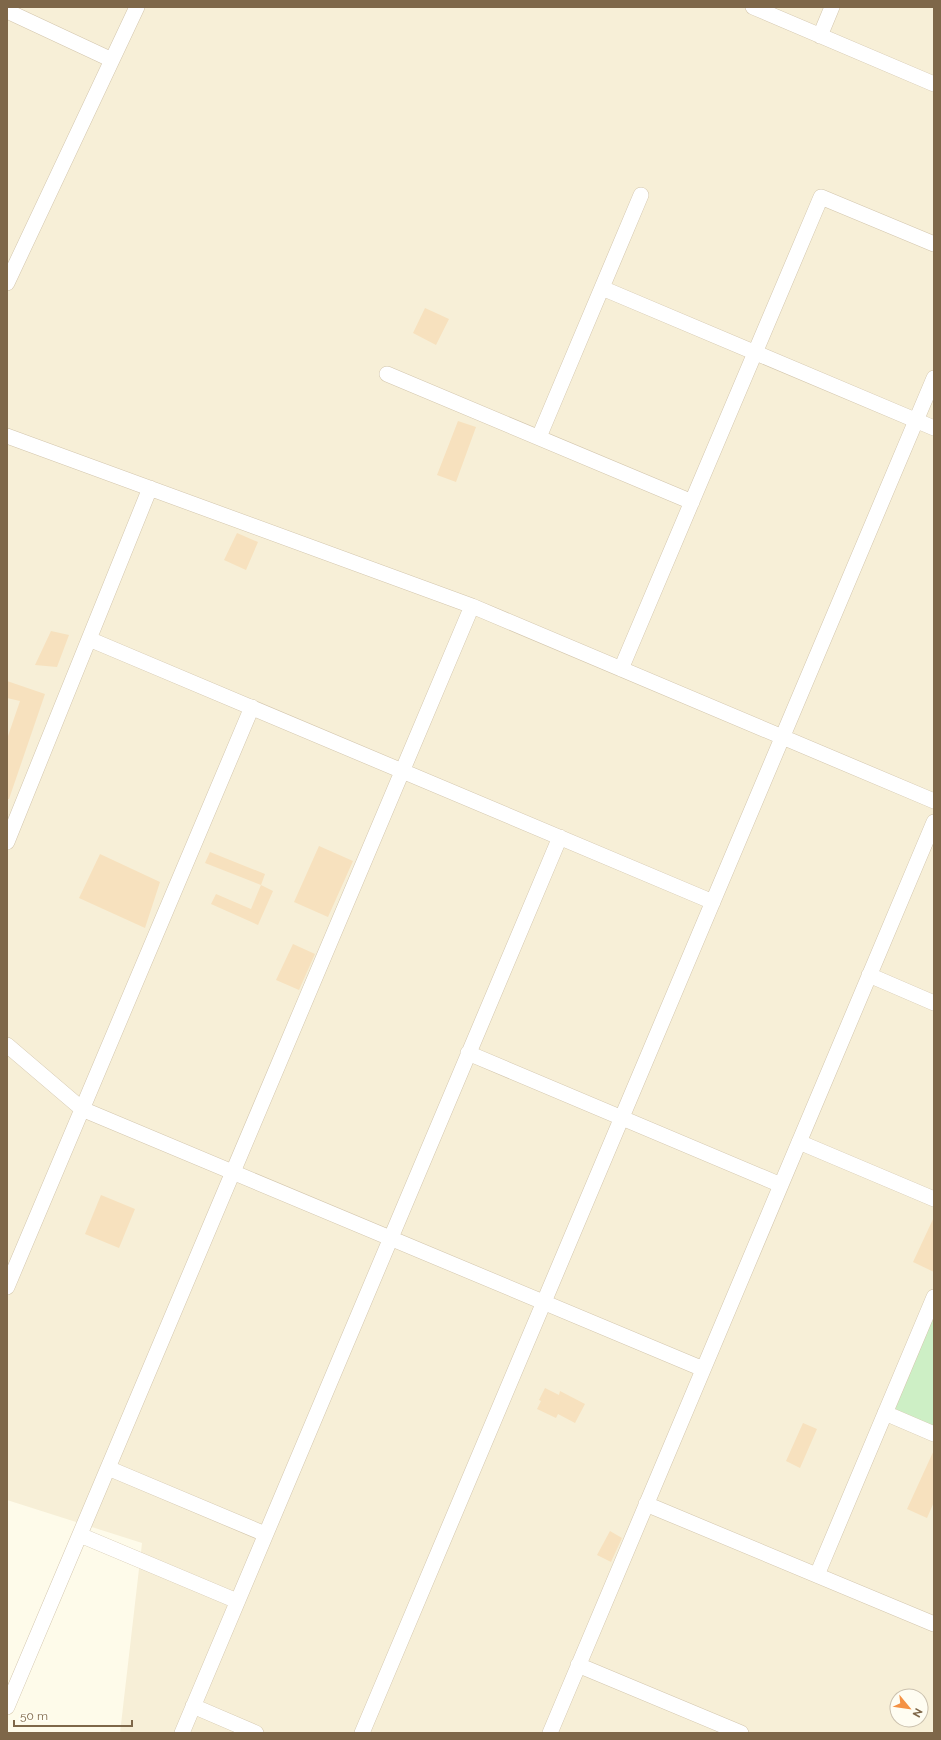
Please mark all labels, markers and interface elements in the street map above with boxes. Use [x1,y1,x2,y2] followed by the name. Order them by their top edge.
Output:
[889,1688,929,1728] north arrow
[14,1702,132,1728] scale bar
[910,1706,925,1719] text: N
[20,1709,48,1723] text: 50 m

